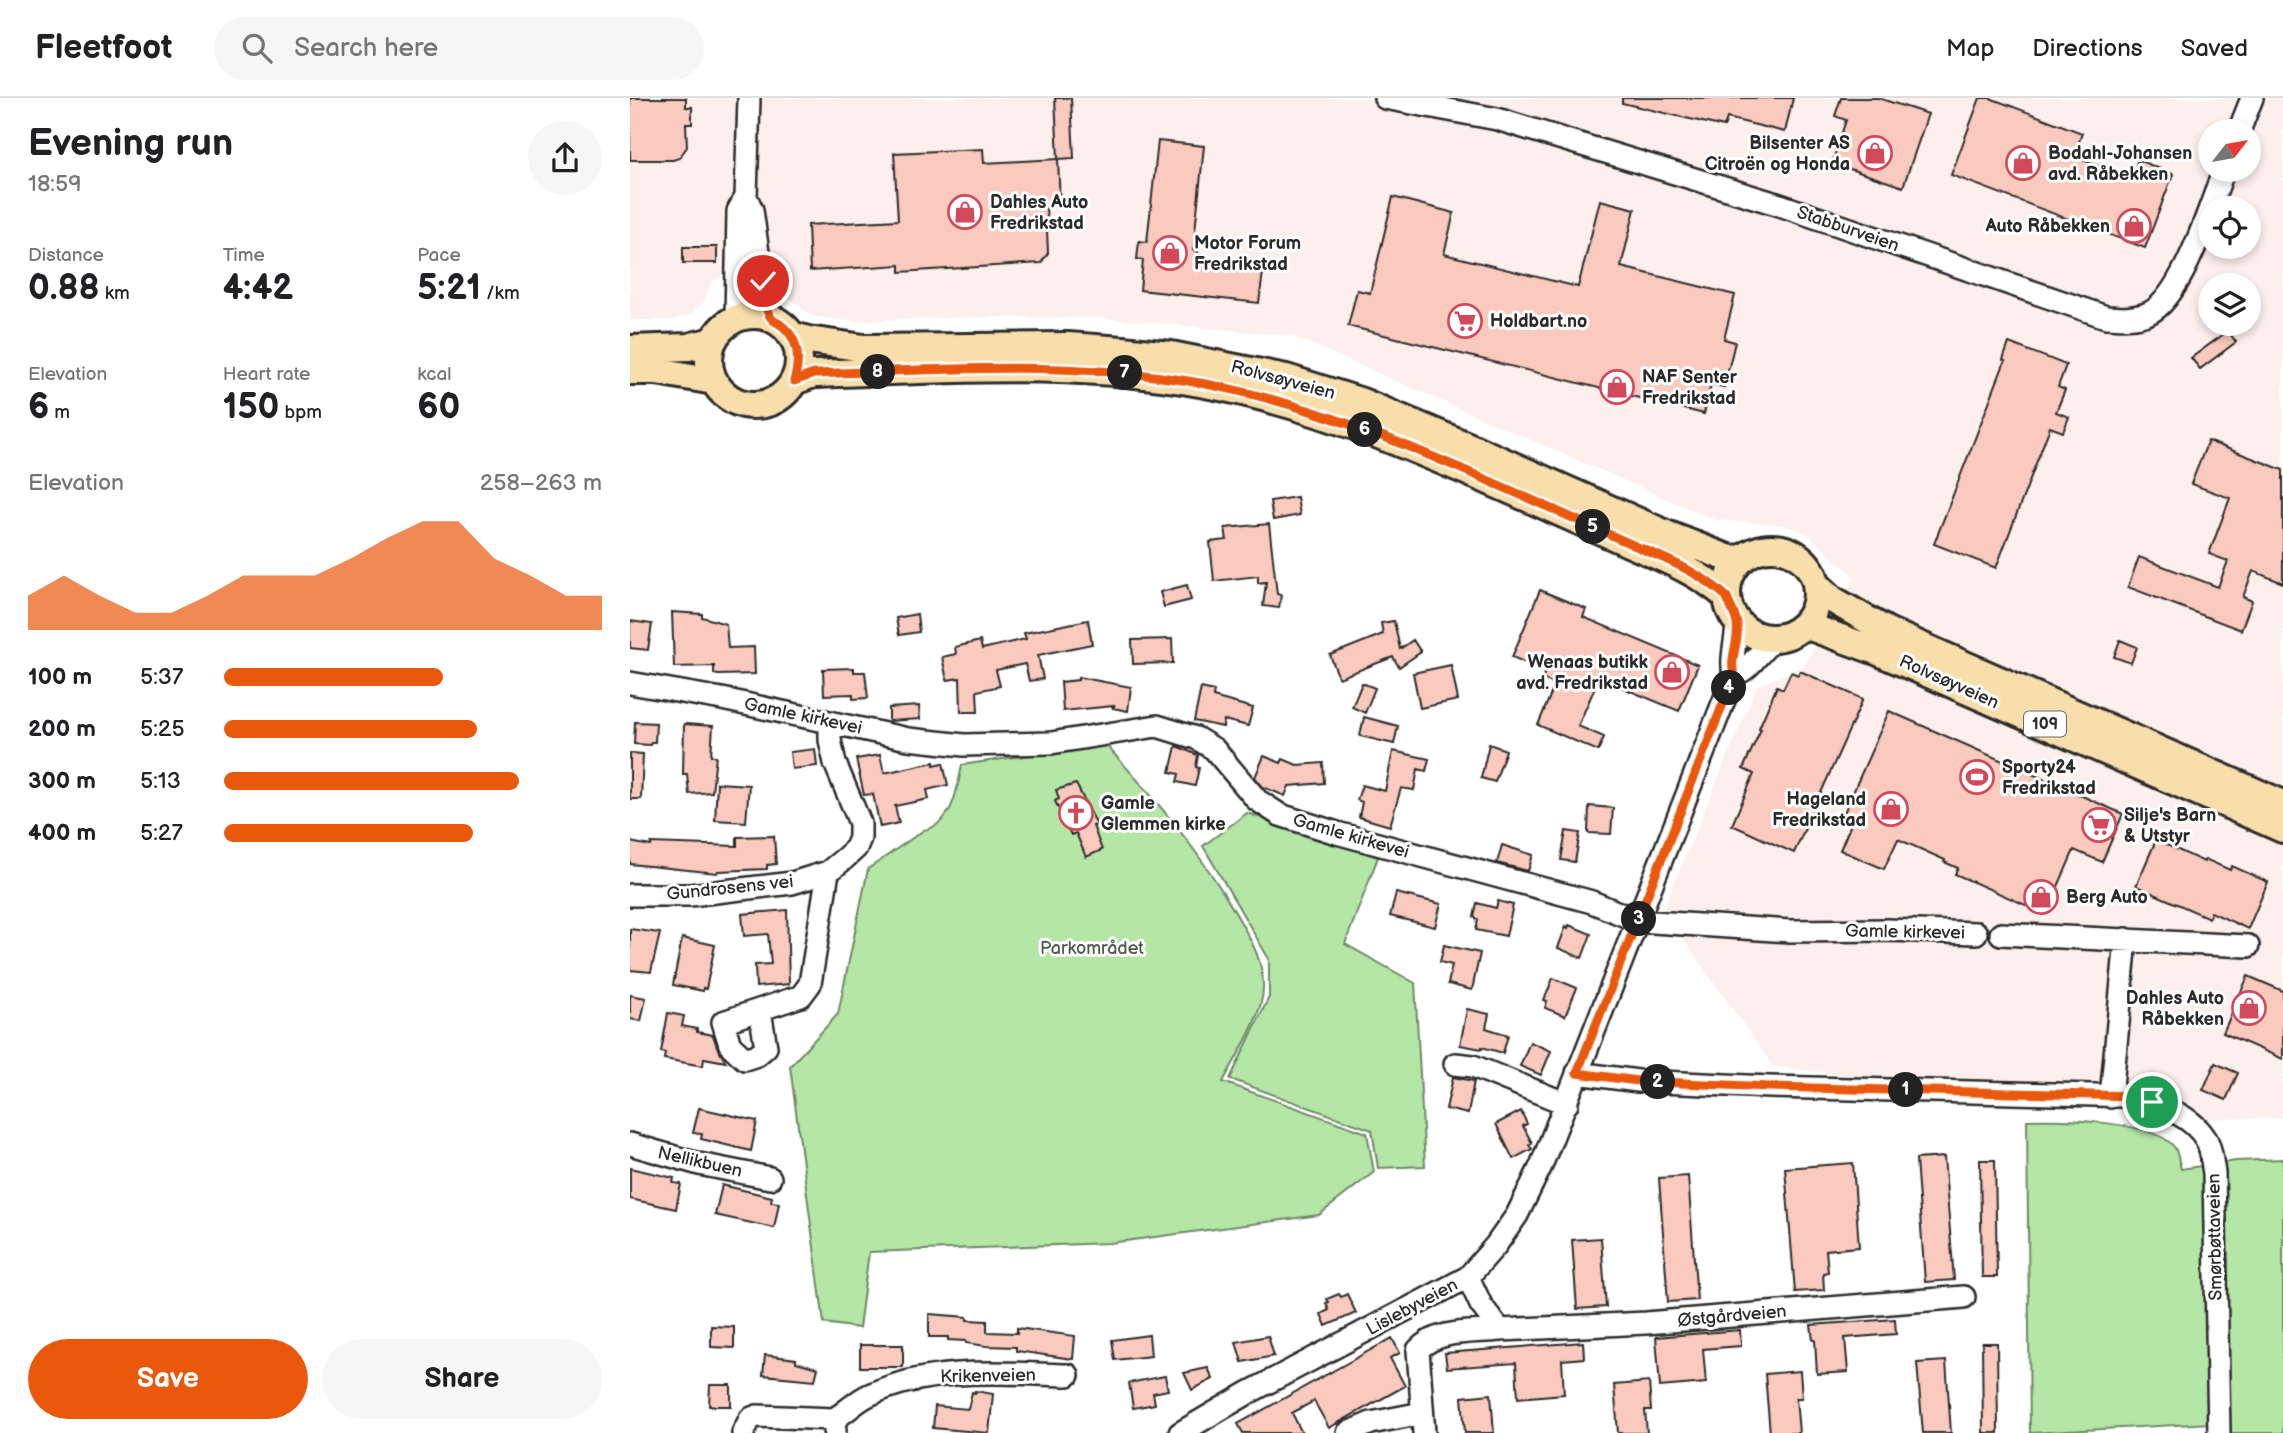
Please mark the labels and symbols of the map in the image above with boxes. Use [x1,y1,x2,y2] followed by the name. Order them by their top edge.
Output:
[2198,119,2261,182] north arrow
[1705,133,1850,175] place label: Bilsenter AS Citroën og Honda
[1856,134,1894,172] shop icon: Bilsenter AS Citroën og Honda
[2048,143,2192,185] place label: Bodahl-Johansen avd. Råbekken
[2004,144,2042,182] shop icon: Bodahl-Johansen avd. Råbekken
[990,192,1088,234] place label: Dahles Auto Fredrikstad
[946,193,984,231] shop icon: Dahles Auto Fredrikstad
[1794,202,1902,256] street label: Stabburveien
[2115,207,2153,245] shop icon: Auto Råbekken
[1985,216,2110,237] place label: Auto Råbekken
[1194,233,1301,275] place label: Motor Forum Fredrikstad
[1151,234,1189,272] shop icon: Motor Forum Fredrikstad
[733,251,793,311] pin
[1446,302,1484,340] supermarket icon: Holdbart.no
[1490,311,1587,332] place label: Holdbart.no
[860,354,896,390] pin: 8
[1107,356,1142,390] pin: 7
[1229,356,1337,404] street label: Rolvsøyveien
[1642,367,1738,409] place label: NAF Senter Fredrikstad
[1598,368,1636,406] shop icon: NAF Senter Fredrikstad
[1348,412,1382,448] pin: 6
[1576,510,1611,544] pin: 5
[1896,651,2002,713] street label: Rolvsøyveien
[1516,652,1649,694] place label: Wenaas butikk avd. Fredrikstad
[1653,653,1691,691] shop icon: Wenaas butikk avd. Fredrikstad
[1712,670,1746,706] pin: 4
[742,693,864,739] street label: Gamle kirkevei
[2024,712,2066,736] road number: 109
[2002,757,2096,799] place label: Sporty24 Fredrikstad
[1958,758,1996,796] sports icon: Sporty24 Fredrikstad
[1772,789,1866,831] place label: Hageland Fredrikstad
[1872,790,1910,828] shop icon: Hageland Fredrikstad
[1101,793,1226,835] place label: Gamle Glemmen kirke
[1057,794,1095,832] church icon: Gamle Glemmen kirke
[2124,805,2216,847] place label: Silje's Barn & Utstyr
[2080,806,2118,844] supermarket icon: Silje's Barn & Utstyr
[1290,809,1412,863] street label: Gamle kirkevei
[666,871,794,905] street label: Gundrosens vei
[2022,878,2060,916] shop icon: Berg Auto
[2066,887,2148,908] place label: Berg Auto
[1622,902,1656,936] pin: 3
[1845,920,1965,944] street label: Gamle kirkevei
[1040,938,1144,959] park label: Parkområdet
[2126,988,2224,1030] place label: Dahles Auto Råbekken
[2230,989,2268,1027] shop icon: Dahles Auto Råbekken
[1640,1065,1676,1100] pin: 2
[1888,1072,1924,1108] pin: 1
[2122,1072,2182,1132] pin
[656,1142,744,1182] street label: Nellikbuen
[2203,1173,2227,1301] street label: Smørbøttaveien
[1363,1274,1461,1340] street label: Lislebyveien
[1677,1301,1787,1331] street label: Østgårdveien
[940,1365,1036,1387] street label: Krikenveien

